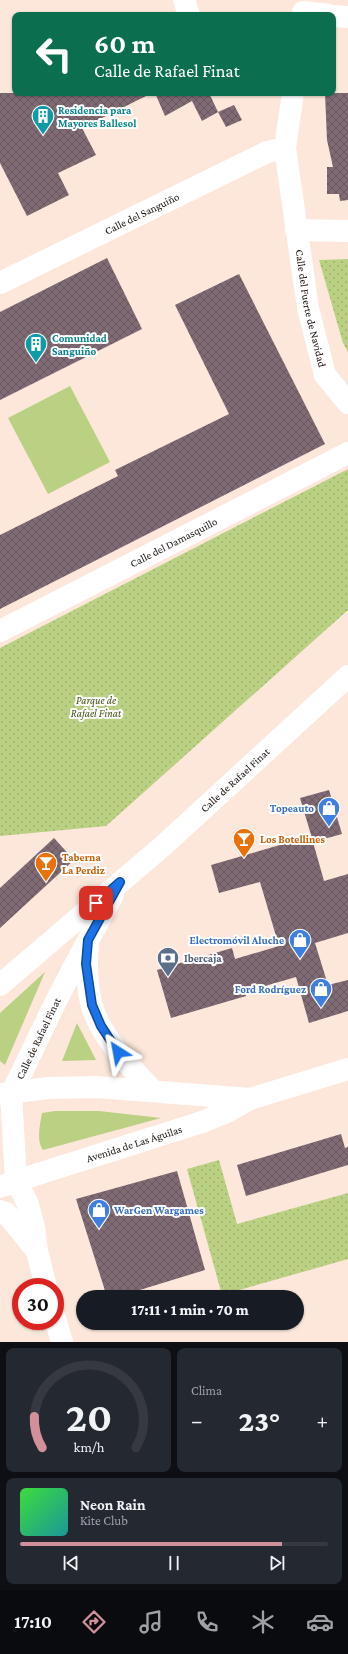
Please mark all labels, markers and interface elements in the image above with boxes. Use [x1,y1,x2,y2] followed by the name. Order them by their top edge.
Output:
[28,28,80,80] icon: left
[94,28,155,59] text: 60 m
[94,61,240,81] text: Calle de Rafael Finat
[30,103,56,136] building icon: Residencia para Mayores Ballesol
[58,104,137,129] place label: Residencia para Mayores Ballesol
[103,190,182,237] street label: Calle del Sanguiño
[294,249,329,368] street label: Calle del Fuerte de Navidad
[23,331,49,364] building icon: Comunidad Sanguiño
[52,332,107,357] place label: Comunidad Sanguiño
[128,515,220,569] street label: Calle del Damasquillo
[71,694,122,720] park label: Parque de Rafael Finat
[198,745,272,814] street label: Calle de Rafael Finat
[316,795,342,828] shop icon: Topeauto
[270,802,314,814] place label: Topeauto
[231,826,257,859] bar icon: Los Botellines
[260,833,325,845] place label: Los Botellines
[33,850,59,883] bar icon: Taberna La Perdiz
[62,851,105,876] place label: Taberna La Perdiz
[79,886,113,920] pin
[85,892,107,914] icon: arrive
[287,927,313,960] shop icon: Electromóvil Aluche
[190,934,284,946] place label: Electromóvil Aluche
[155,945,181,978] bank icon: Ibercaja
[184,952,222,965] place label: Ibercaja
[308,976,334,1009] shop icon: Ford Rodríguez
[235,983,306,995] place label: Ford Rodríguez
[13,995,63,1081] street label: Calle de Rafael Finat
[97,1031,139,1073] position arrow
[85,1123,184,1164] street label: Avenida de Las Águilas
[86,1197,112,1230] shop icon: WarGen Wargames
[113,1204,204,1216] place label: WarGen Wargames
[12,1278,64,1330] speed limit sign: 30
[131,1302,249,1318] text: 17:11 · 1 min · 70 m
[191,1383,222,1398] text: Clima
[65,1394,112,1440] text: 20
[239,1404,281,1437] text: 23°
[191,1408,203,1433] text: −
[316,1408,328,1433] text: +
[73,1439,104,1455] text: km/h
[80,1497,146,1513] text: Neon Rain
[80,1513,128,1528] text: Kite Club
[60,1552,82,1574] icon: previous
[163,1552,185,1574] icon: pause
[266,1552,288,1574] icon: next
[80,1608,108,1636] icon: directions
[137,1608,165,1636] icon: music
[193,1608,221,1636] icon: phone
[249,1608,277,1636] icon: climate
[306,1608,334,1636] icon: car
[14,1612,52,1632] text: 17:10

